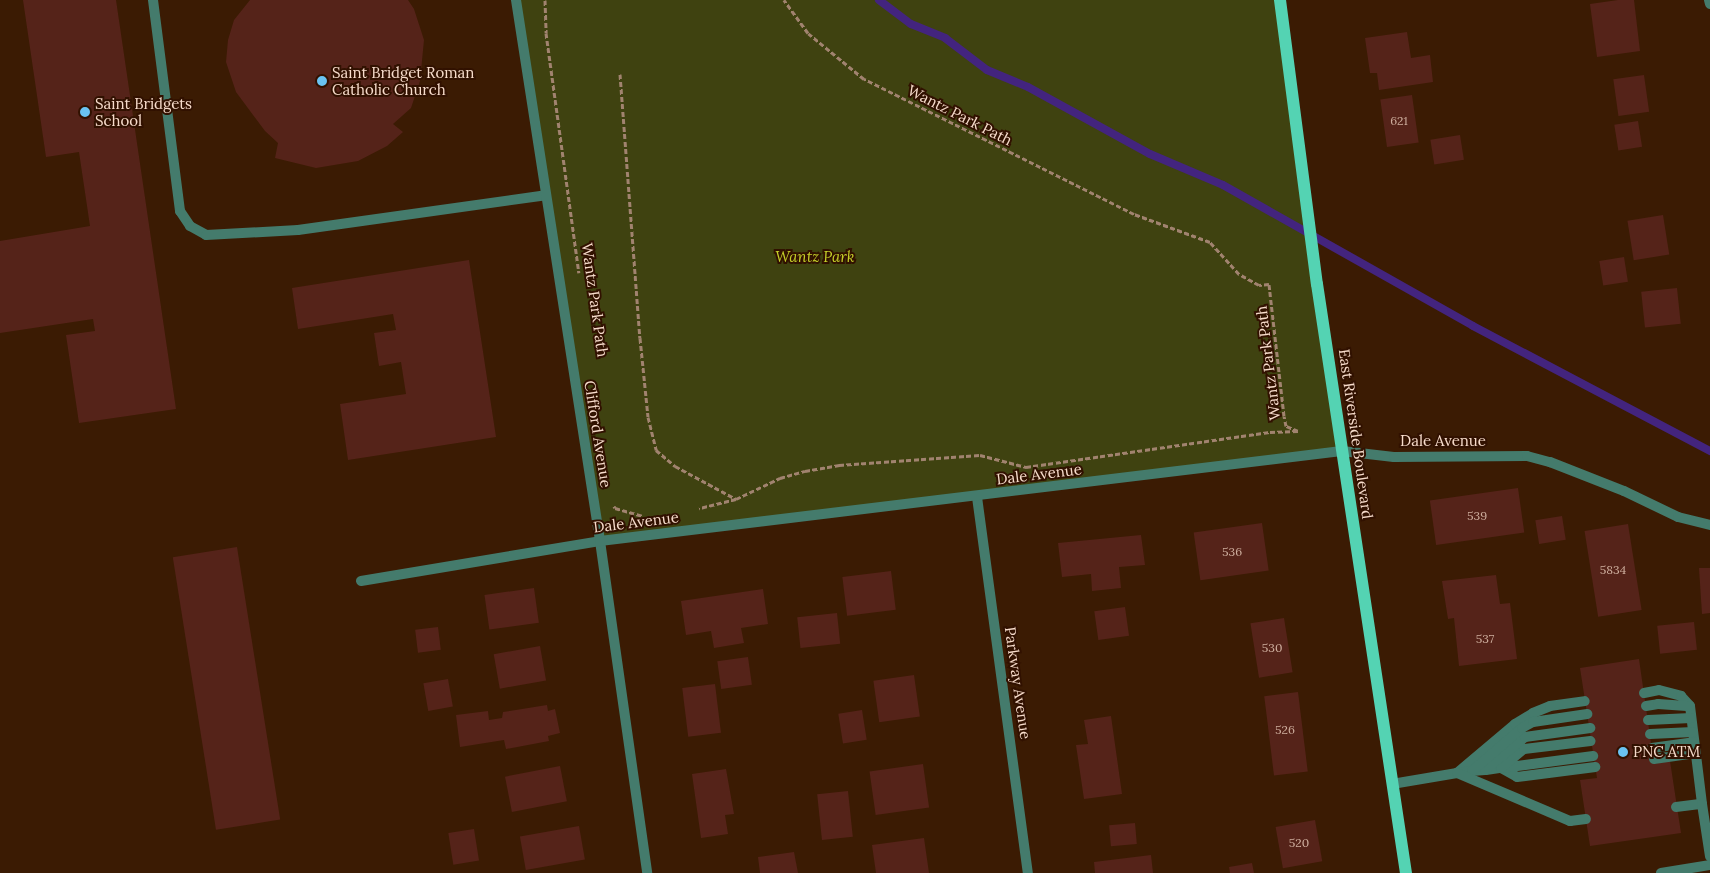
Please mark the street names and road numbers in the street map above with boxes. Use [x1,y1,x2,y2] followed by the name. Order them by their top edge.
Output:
[905,81,1015,149] street label: Wantz Park Path
[578,242,612,358] street label: Wantz Park Path
[1252,305,1284,421] street label: Wantz Park Path
[1335,348,1377,520] street label: East Riverside Boulevard
[581,379,615,489] street label: Clifford Avenue
[1400,432,1486,450] street label: Dale Avenue
[995,460,1083,488] street label: Dale Avenue
[592,508,680,536] street label: Dale Avenue
[1001,626,1035,740] street label: Parkway Avenue

